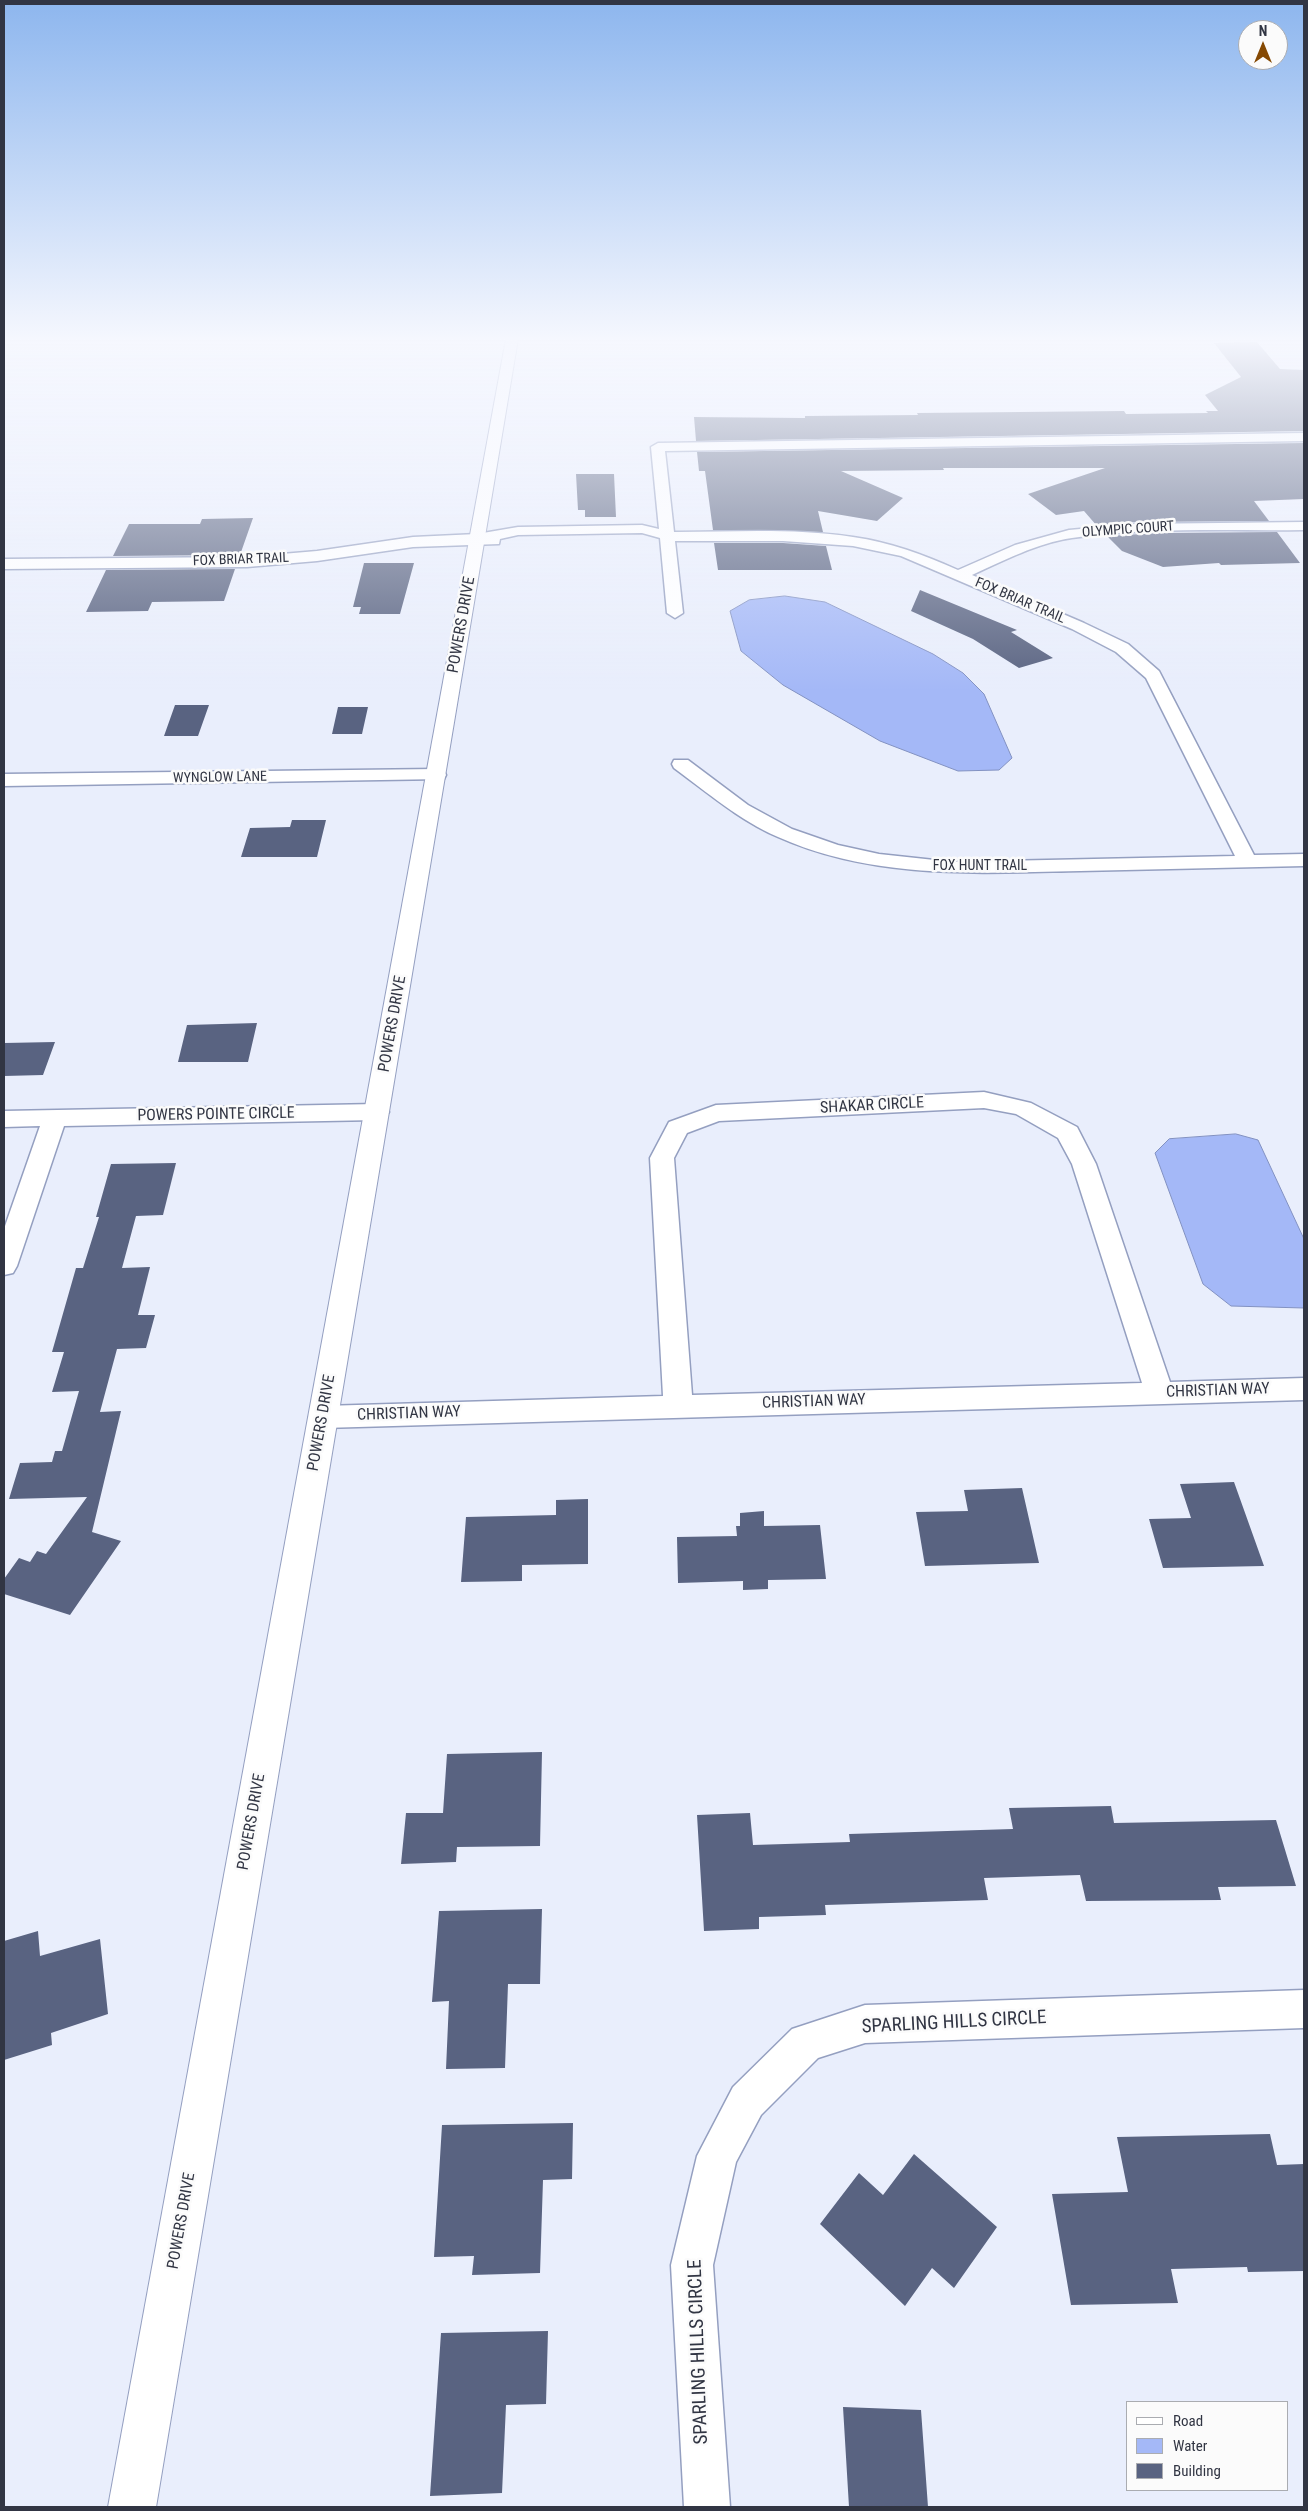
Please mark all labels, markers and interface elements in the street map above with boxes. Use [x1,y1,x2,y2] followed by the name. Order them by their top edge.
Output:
[1238,20,1288,70] north arrow
[1259,23,1267,39] text: N
[1081,518,1175,542] street label: OLYMPIC COURT
[193,550,289,570] street label: FOX BRIAR TRAIL
[972,574,1068,628] street label: FOX BRIAR TRAIL
[444,575,480,675] street label: POWERS DRIVE
[173,769,267,787] street label: WYNGLOW LANE
[933,858,1027,874] street label: FOX HUNT TRAIL
[375,974,411,1074] street label: POWERS DRIVE
[820,1094,924,1118] street label: SHAKAR CIRCLE
[137,1104,295,1126] street label: POWERS POINTE CIRCLE
[304,1373,340,1473] street label: POWERS DRIVE
[1166,1380,1270,1402] street label: CHRISTIAN WAY
[762,1391,866,1413] street label: CHRISTIAN WAY
[357,1403,461,1425] street label: CHRISTIAN WAY
[234,1772,270,1872] street label: POWERS DRIVE
[861,2007,1047,2039] street label: SPARLING HILLS CIRCLE
[164,2171,200,2271] street label: POWERS DRIVE
[684,2259,714,2445] street label: SPARLING HILLS CIRCLE
[1126,2401,1288,2491] legend
[1173,2412,1203,2430] text: Road
[1173,2437,1207,2455] text: Water
[1173,2462,1221,2480] text: Building

